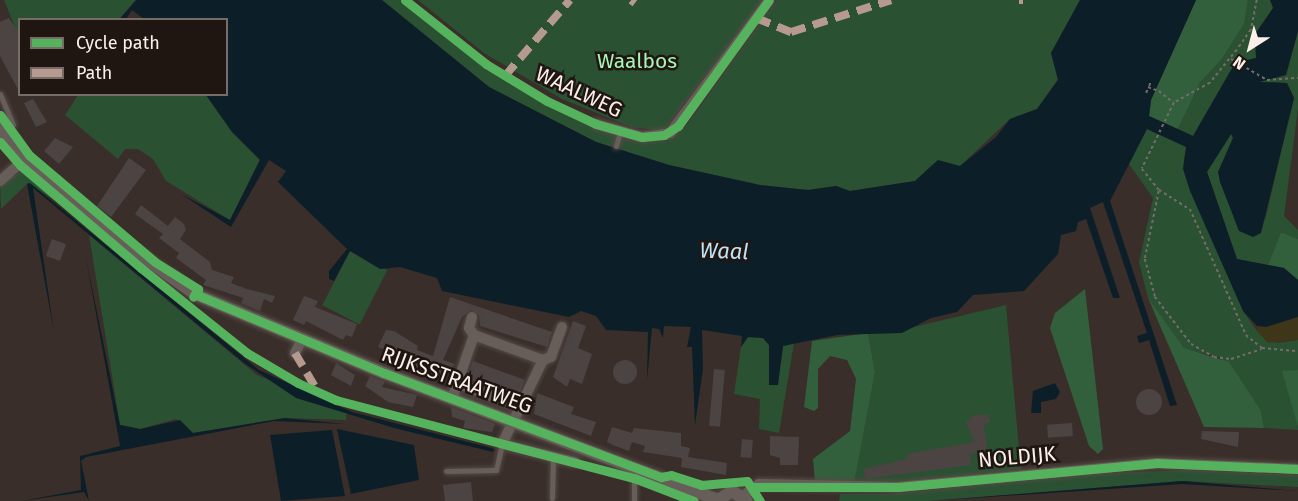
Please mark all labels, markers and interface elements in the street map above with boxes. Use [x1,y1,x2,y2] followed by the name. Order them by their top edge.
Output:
[18,18,228,96] legend
[1220,18,1280,78] north arrow
[76,32,160,54] text: Cycle path
[597,48,677,74] park label: Waalbos
[1229,52,1249,74] text: N
[532,61,626,123] street label: WAALWEG
[76,62,112,84] text: Path
[699,237,749,265] water label: Waal
[378,341,536,419] street label: RIJKSSTRAATWEG
[977,441,1057,473] street label: NOLDIJK

